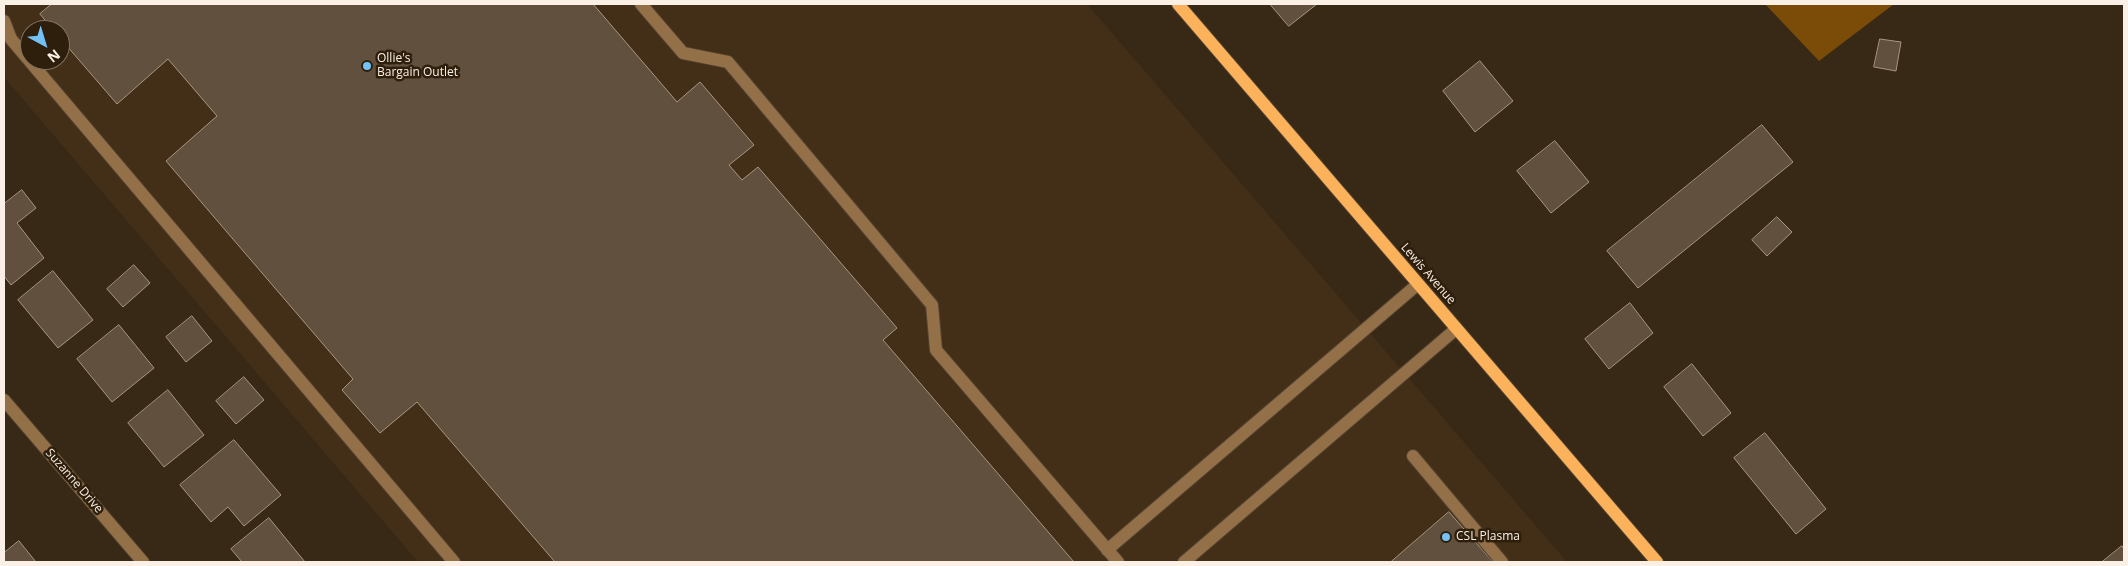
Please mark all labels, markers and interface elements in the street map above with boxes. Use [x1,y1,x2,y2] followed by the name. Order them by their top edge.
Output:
[20,20,70,70] north arrow
[44,45,65,67] text: N
[377,52,458,80] place label: Ollie's Bargain Outlet
[361,60,373,72] marker: Ollie's Bargain Outlet
[1398,241,1458,307] street label: Lewis Avenue
[42,446,106,516] street label: Suzanne Drive
[1456,530,1520,544] place label: CSL Plasma
[1440,531,1452,543] marker: CSL Plasma

